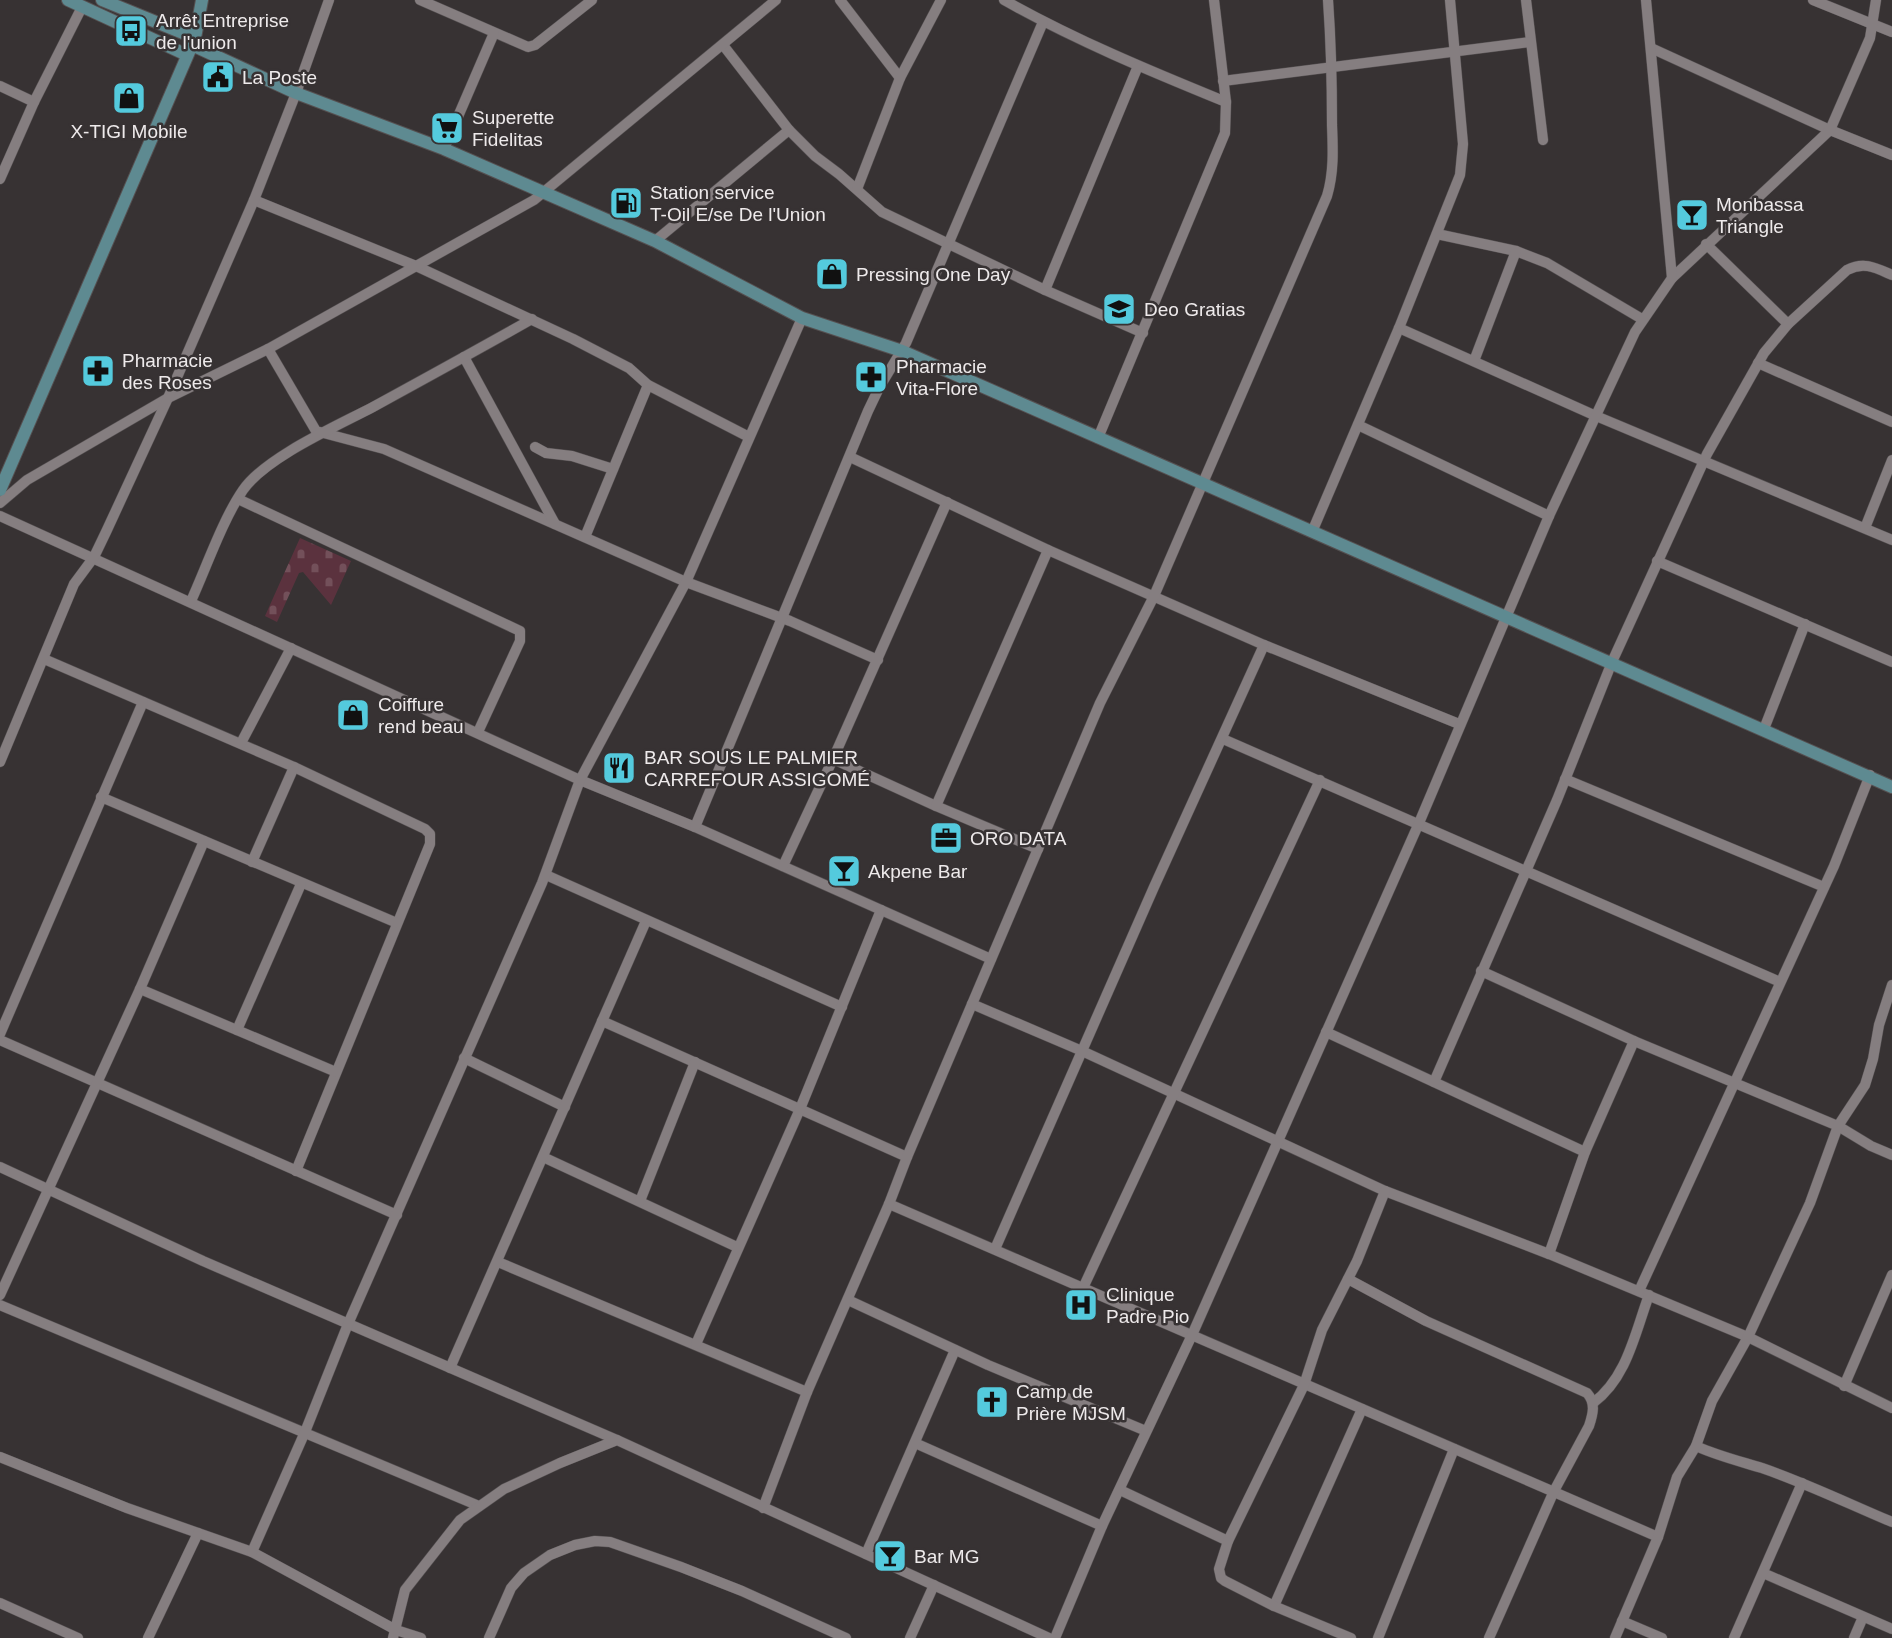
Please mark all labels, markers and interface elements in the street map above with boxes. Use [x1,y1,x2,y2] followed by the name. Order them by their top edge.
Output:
[156,10,289,53] place label: Arrêt Entreprise de l'union
[112,12,150,50] bus stop icon: Arrêt Entreprise de l'union
[199,58,237,96] public building icon: La Poste
[242,67,317,88] place label: La Poste
[110,79,148,117] shop icon: X-TIGI Mobile
[472,107,554,150] place label: Superette Fidelitas
[428,109,466,147] supermarket icon: Superette Fidelitas
[70,121,188,142] place label: X-TIGI Mobile
[650,182,826,225] place label: Station service T-Oil E/se De l'Union
[607,184,645,222] fuel station icon: Station service T-Oil E/se De l'Union
[1716,194,1804,237] place label: Monbassa Triangle
[1673,196,1711,234] bar icon: Monbassa Triangle
[813,255,851,293] shop icon: Pressing One Day
[856,264,1011,285] place label: Pressing One Day
[1100,290,1138,328] school or university icon: Deo Gratias
[1144,299,1245,320] place label: Deo Gratias
[122,350,213,393] place label: Pharmacie des Roses
[79,352,117,390] pharmacy icon: Pharmacie des Roses
[896,356,987,399] place label: Pharmacie Vita-Flore
[852,358,890,396] pharmacy icon: Pharmacie Vita-Flore
[378,694,464,737] place label: Coiffure rend beau
[334,696,372,734] shop icon: Coiffure rend beau
[644,747,870,790] place label: BAR SOUS LE PALMIER CARREFOUR ASSIGOMÉ
[600,749,638,787] restaurant icon: BAR SOUS LE PALMIER CARREFOUR ASSIGOMÉ
[927,819,965,857] office icon: ORO DATA
[970,828,1067,849] place label: ORO DATA
[825,852,863,890] bar icon: Akpene Bar
[868,861,968,882] place label: Akpene Bar
[1106,1284,1189,1327] place label: Clinique Padre Pio
[1062,1286,1100,1324] hospital icon: Clinique Padre Pio
[1016,1381,1126,1424] place label: Camp de Prière MJSM
[973,1383,1011,1421] church icon: Camp de Prière MJSM
[871,1537,909,1575] bar icon: Bar MG
[914,1546,979,1567] place label: Bar MG

